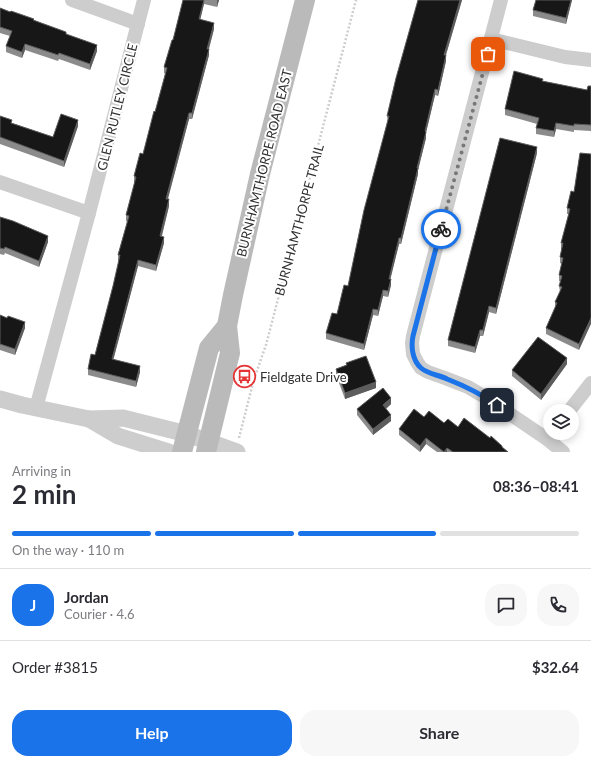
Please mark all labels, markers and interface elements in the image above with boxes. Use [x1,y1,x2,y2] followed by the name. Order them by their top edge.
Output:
[471,37,505,71] pin
[93,42,141,172] street label: GLEN RUTLEY CIRCLE
[477,43,499,65] icon: bag
[233,67,295,259] street label: BURNHAMTHORPE ROAD EAST
[271,142,327,298] street label: BURNHAMTHORPE TRAIL
[421,209,461,249] courier
[430,218,452,240] icon: bike
[231,364,257,390] bus stop icon: Fieldgate Drive
[260,369,347,385] place label: Fieldgate Drive
[480,388,514,422] pin
[486,394,508,416] icon: home
[543,404,579,440] map controls
[543,404,579,440] button: layers
[12,463,71,479] text: Arriving in
[493,477,579,495] text: 08:36–08:41
[12,478,76,510] text: 2 min
[12,542,124,558] text: On the way · 110 m
[485,584,527,626] button: chat
[537,584,579,626] button: phone
[64,588,109,606] text: Jordan
[30,596,36,614] text: J
[64,606,135,622] text: Courier · 4.6
[12,658,98,676] text: Order #3815
[532,658,579,676] text: $32.64
[12,710,292,756] button: Help
[300,710,579,756] button: Share

